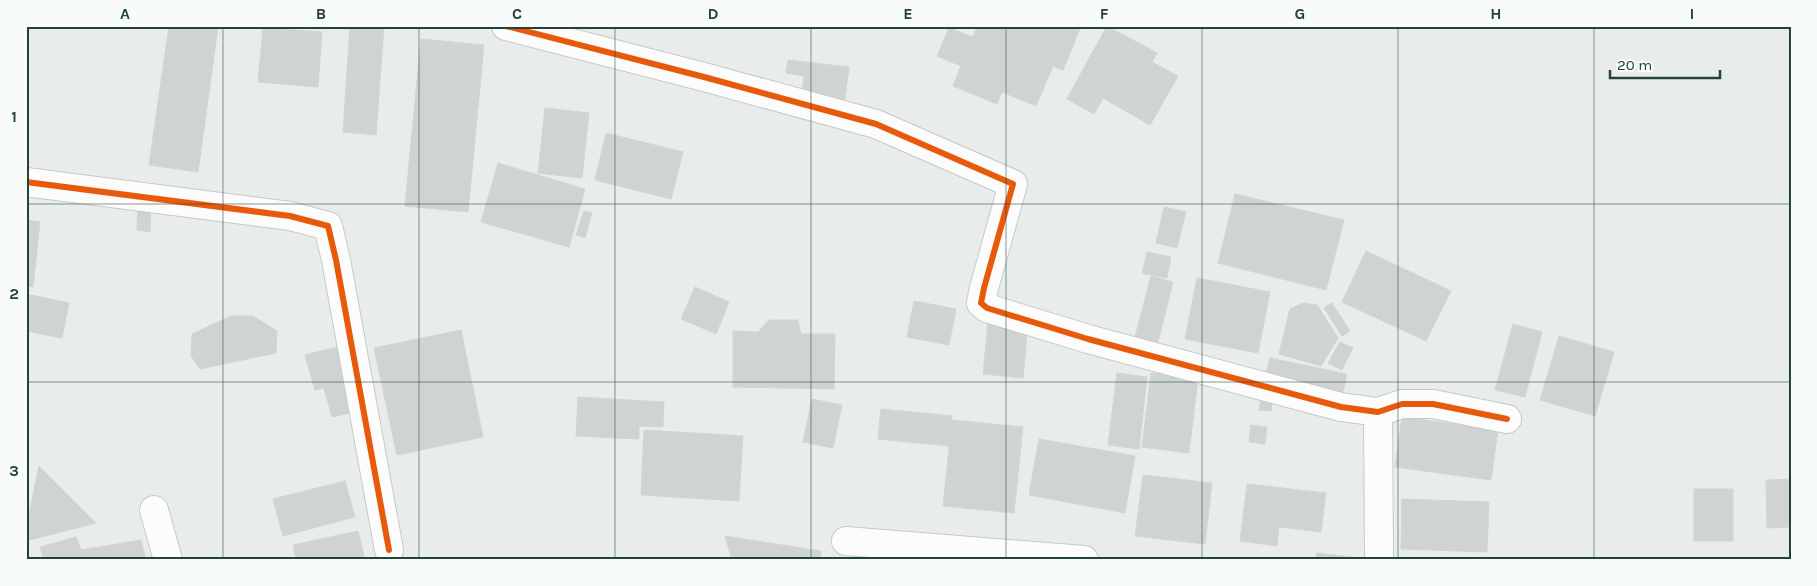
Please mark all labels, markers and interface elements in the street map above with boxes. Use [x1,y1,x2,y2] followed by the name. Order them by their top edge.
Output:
[120,4,130,23] text: A
[316,4,326,23] text: B
[512,4,522,23] text: C
[708,4,719,23] text: D
[903,4,913,23] text: E
[1100,4,1109,23] text: F
[1295,4,1305,23] text: G
[1490,4,1502,23] text: H
[1690,4,1694,23] text: I
[1610,48,1720,80] scale bar
[1617,56,1652,74] text: 20 m
[11,107,17,126] text: 1
[9,284,19,303] text: 2
[9,461,19,480] text: 3

